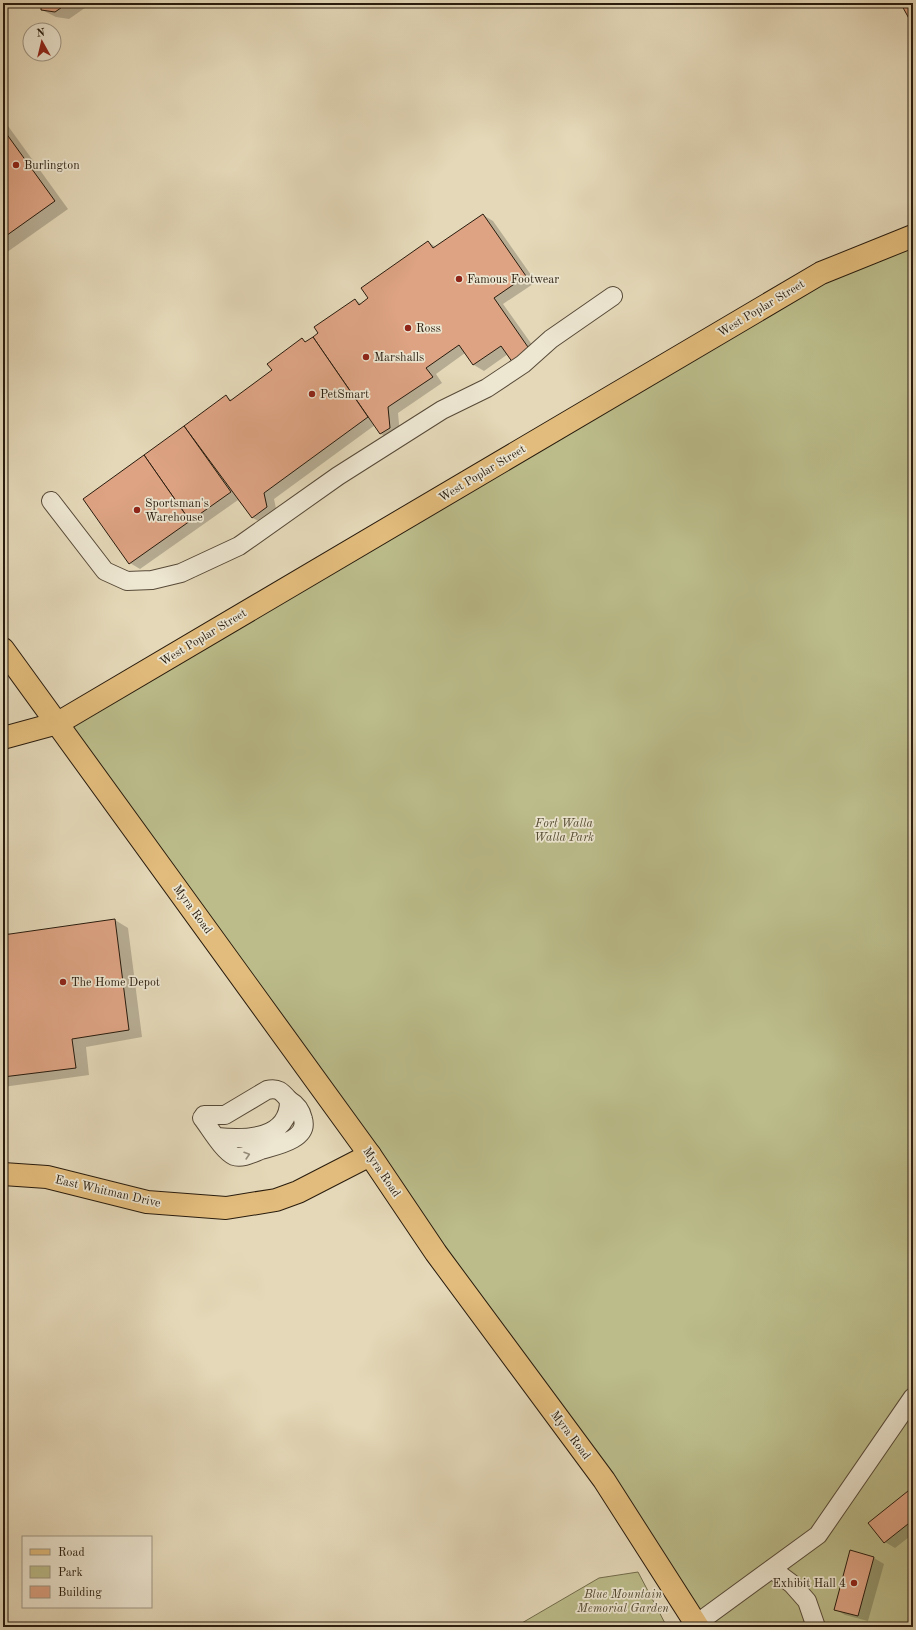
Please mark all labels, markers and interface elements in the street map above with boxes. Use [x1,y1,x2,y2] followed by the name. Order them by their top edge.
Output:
[22,22,62,62] north arrow
[36,27,46,40] text: N
[11,160,21,170] marker: Burlington
[24,160,80,172] place label: Burlington
[454,274,464,284] marker: Famous Footwear
[467,274,559,286] place label: Famous Footwear
[716,278,807,339] street label: West Poplar Street
[403,323,413,333] marker: Ross
[416,323,441,335] place label: Ross
[361,352,371,362] marker: Marshalls
[374,352,424,364] place label: Marshalls
[307,389,317,399] marker: PetSmart
[320,389,369,401] place label: PetSmart
[437,443,528,504] street label: West Poplar Street
[145,498,209,524] place label: Sportsman's Warehouse
[132,505,142,515] marker: Sportsman's Warehouse
[158,607,249,668] street label: West Poplar Street
[534,818,594,844] park label: Fort Walla Walla Park
[170,883,214,936] street label: Myra Road
[58,977,68,987] marker: The Home Depot
[71,977,160,989] place label: The Home Depot
[360,1145,402,1200] street label: Myra Road
[243,1151,250,1160] one-way arrow
[54,1174,162,1210] street label: East Whitman Drive
[548,1409,592,1462] street label: Myra Road
[22,1536,152,1608] legend
[58,1547,85,1559] text: Road
[58,1567,83,1579] text: Park
[773,1578,846,1590] place label: Exhibit Hall 4
[849,1578,859,1588] marker: Exhibit Hall 4
[58,1587,102,1599] text: Building
[576,1589,669,1615] park label: Blue Mountain Memorial Garden

